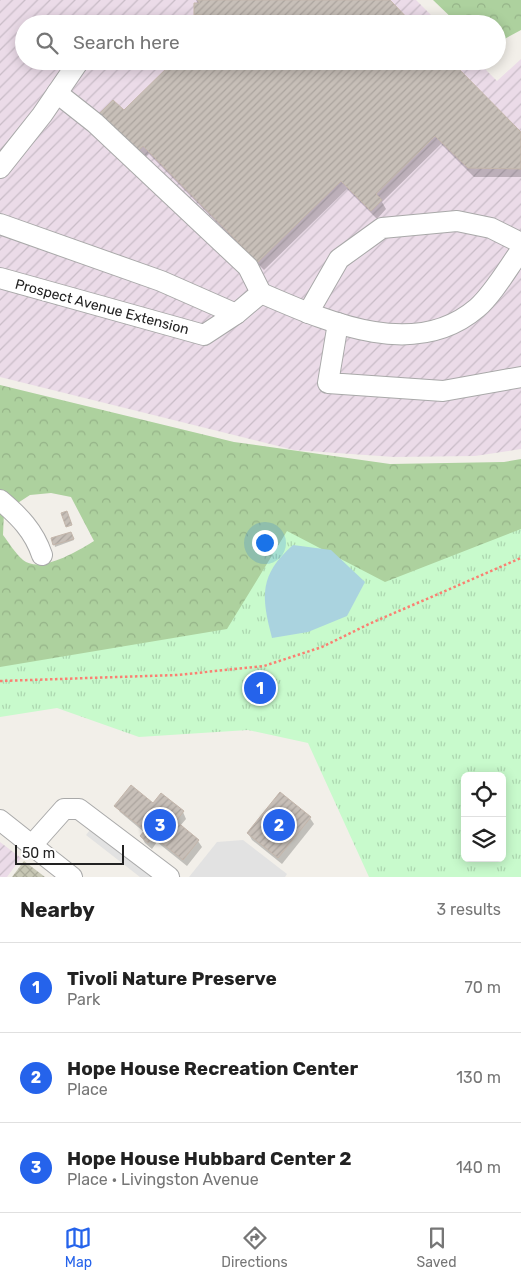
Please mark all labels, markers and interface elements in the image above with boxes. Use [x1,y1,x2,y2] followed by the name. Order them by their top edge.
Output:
[15,15,506,70] search box
[33,29,61,57] icon: search
[73,31,180,54] text: Search here
[13,276,191,338] street label: Prospect Avenue Extension
[252,530,278,556] your location
[244,669,276,707] pin: 1
[461,772,506,862] map controls
[461,772,506,817] button: locate
[144,806,176,844] pin: 3
[263,806,295,844] pin: 2
[461,817,506,862] button: layers
[15,842,124,865] scale bar
[22,845,55,862] text: 50 m
[20,897,95,922] text: Nearby
[436,900,501,919] text: 3 results
[67,967,277,990] text: Tivoli Nature Preserve
[32,978,40,997] text: 1
[464,978,501,997] text: 70 m
[67,990,100,1009] text: Park
[67,1057,358,1080] text: Hope House Recreation Center
[31,1068,41,1087] text: 2
[456,1068,501,1087] text: 130 m
[67,1080,108,1099] text: Place
[67,1147,352,1170] text: Hope House Hubbard Center 2
[31,1158,41,1177] text: 3
[456,1158,501,1177] text: 140 m
[67,1170,259,1189] text: Place · Livingston Avenue
[64,1224,92,1271] tab: Map
[221,1224,288,1271] tab: Directions
[417,1224,457,1271] tab: Saved

